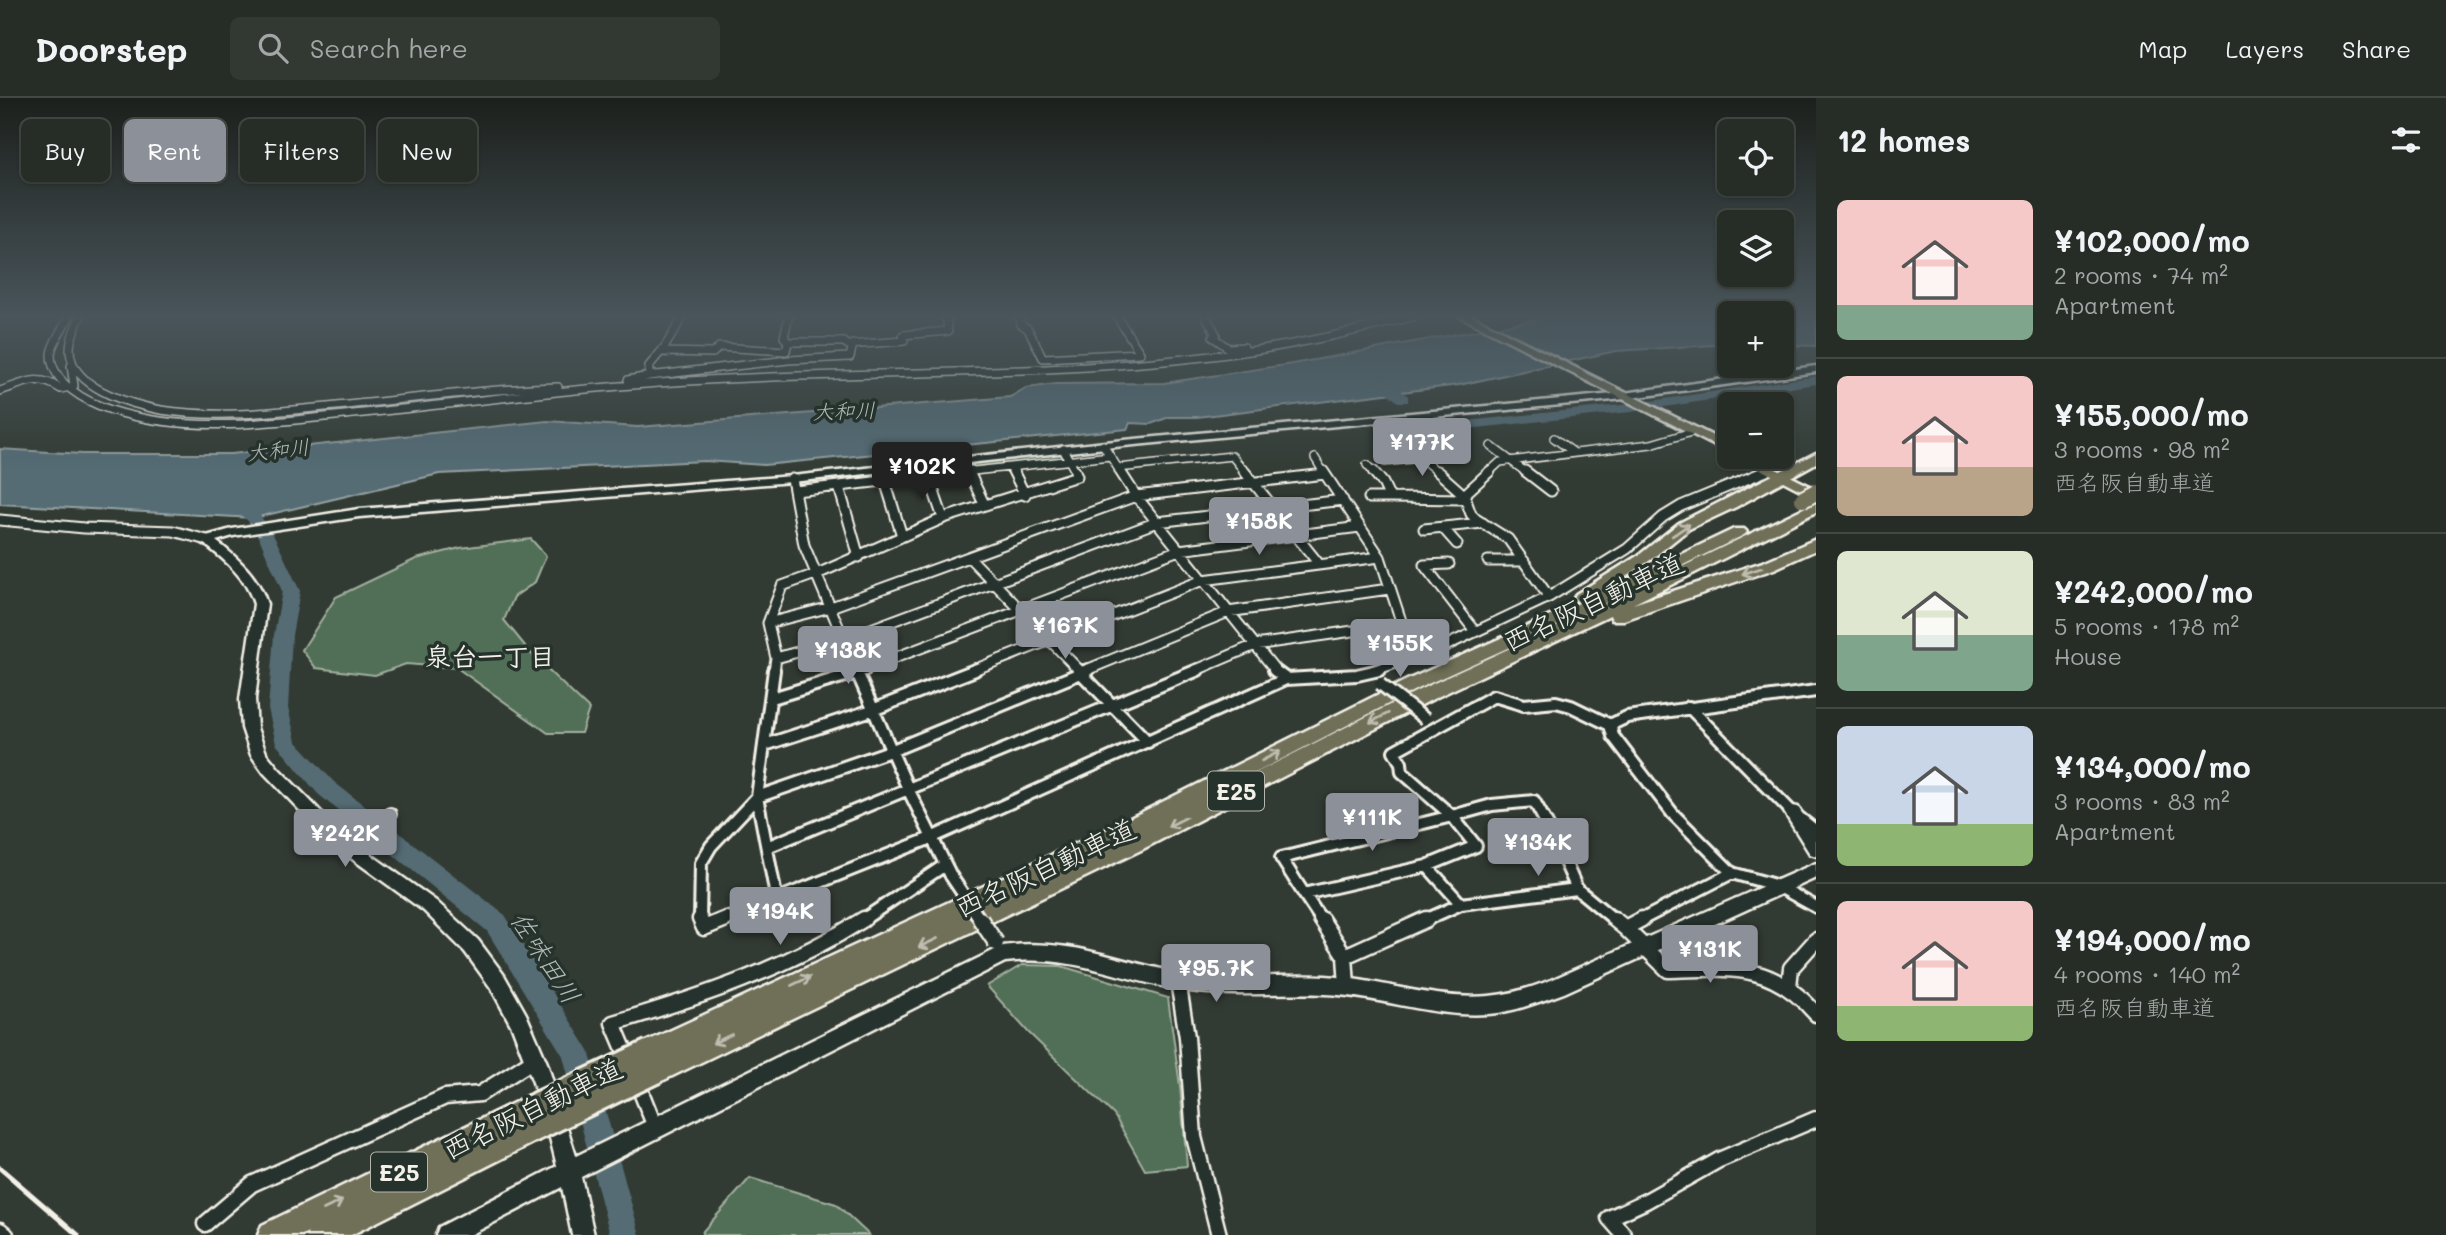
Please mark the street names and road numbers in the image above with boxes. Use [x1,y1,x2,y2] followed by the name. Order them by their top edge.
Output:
[1497,543,1689,659] street label: 西名阪自動車道
[1208,772,1264,810] road number: E25
[949,809,1141,925] street label: 西名阪自動車道
[436,1049,628,1167] street label: 西名阪自動車道
[371,1152,427,1191] road number: E25

